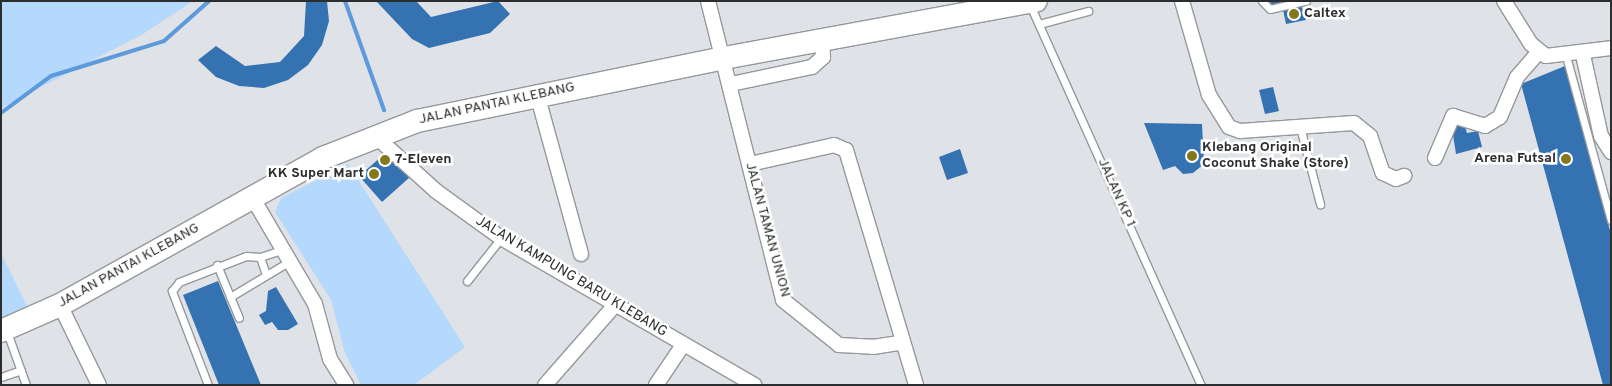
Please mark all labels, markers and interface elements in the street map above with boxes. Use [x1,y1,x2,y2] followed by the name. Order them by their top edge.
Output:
[1304,6,1346,22] place label: Caltex
[1288,8,1300,20] marker: Caltex
[417,79,577,129] street label: JALAN PANTAI KLEBANG
[1202,140,1349,172] place label: Klebang Original Coconut Shake (Store)
[1186,150,1198,162] marker: Klebang Original Coconut Shake (Store)
[1474,151,1556,167] place label: Arena Futsal
[395,152,452,168] place label: 7-Eleven
[1560,153,1572,165] marker: Arena Futsal
[379,154,391,166] marker: 7-Eleven
[1093,156,1139,230] street label: JALAN KP 1
[741,160,793,300] street label: JALAN TAMAN UNION
[268,166,364,182] place label: KK Super Mart
[368,168,380,180] marker: KK Super Mart
[472,213,670,341] street label: JALAN KAMPUNG BARU KLEBANG
[55,220,203,312] street label: JALAN PANTAI KLEBANG

